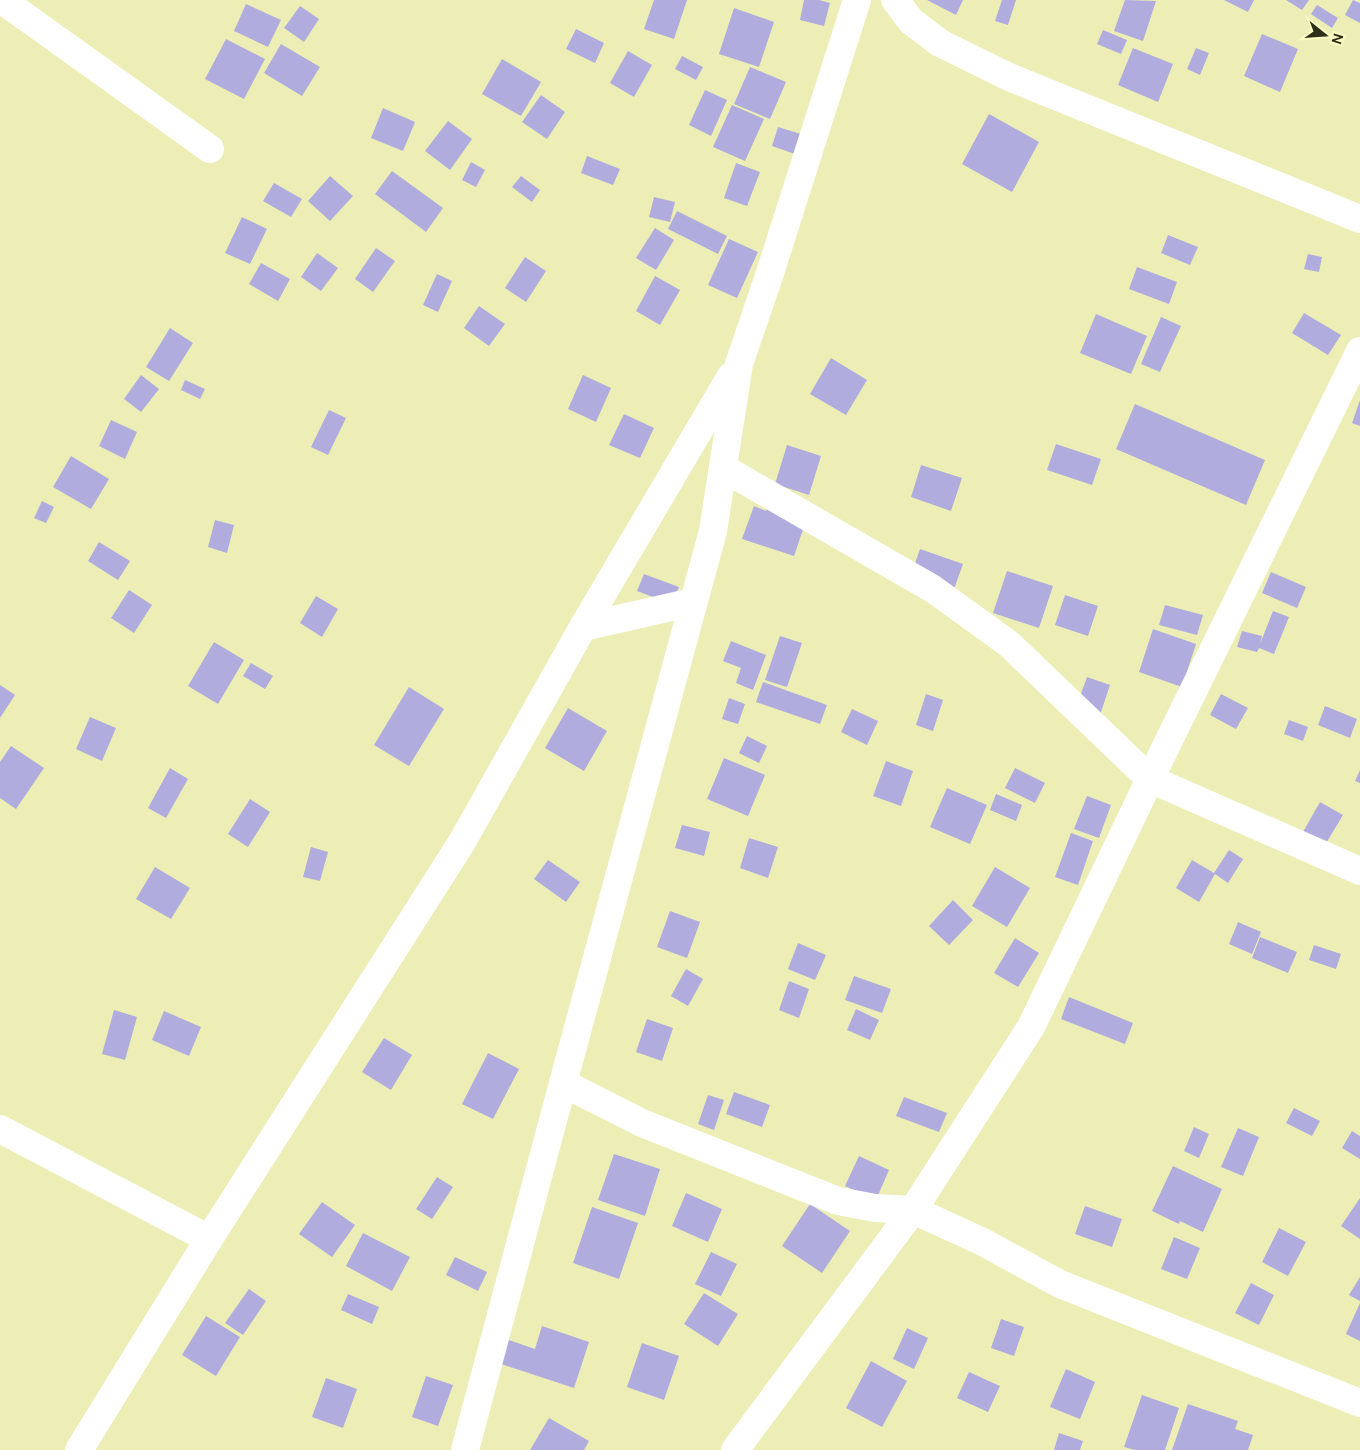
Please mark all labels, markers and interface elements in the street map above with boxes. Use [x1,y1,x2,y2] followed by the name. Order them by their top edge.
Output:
[1300,10,1350,60] north arrow
[1327,31,1348,46] text: N

